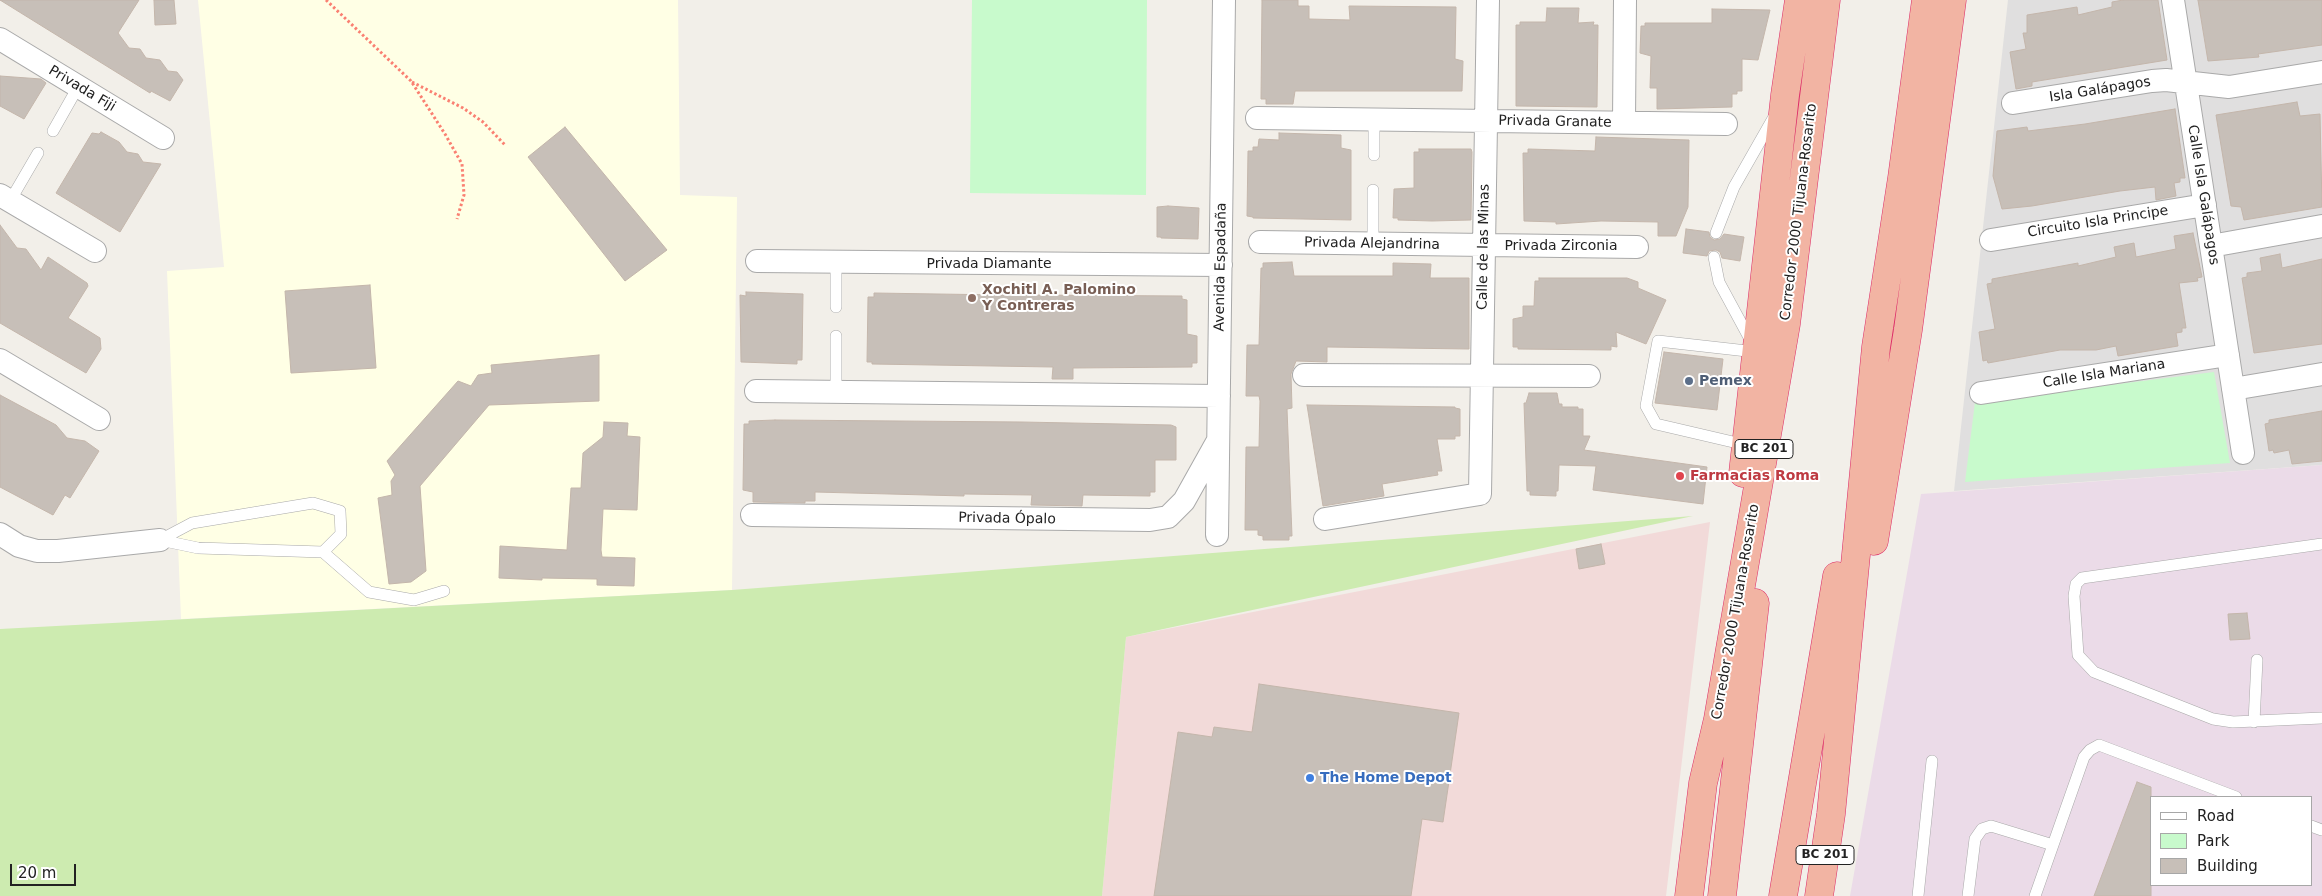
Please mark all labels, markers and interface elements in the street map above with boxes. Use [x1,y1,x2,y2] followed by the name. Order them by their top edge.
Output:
[45,62,119,116] street label: Privada Fiji
[2048,74,2152,106] street label: Isla Galápagos
[1777,102,1821,322] street label: Corredor 2000 Tijuana-Rosarito
[1498,113,1612,131] street label: Privada Granate
[2184,124,2222,266] street label: Calle Isla Galápagos
[1475,184,1493,310] street label: Calle de las Minas
[1211,202,1231,332] street label: Avenida Espadaña
[2026,203,2170,241] street label: Circuito Isla Principe
[1304,234,1440,254] street label: Privada Alejandrina
[1504,238,1618,254] street label: Privada Zirconia
[926,256,1052,272] street label: Privada Diamante
[982,282,1136,314] place label: Xochitl A. Palomino Y Contreras
[966,292,978,304] marker: Xochitl A. Palomino Y Contreras
[2042,356,2166,392] street label: Calle Isla Mariana
[1699,373,1752,389] place label: Pemex
[1683,375,1695,387] marker: Pemex
[1735,439,1793,458] road number: BC 201
[1690,468,1819,484] place label: Farmacias Roma
[1674,470,1686,482] marker: Farmacias Roma
[1709,503,1763,721] street label: Corredor 2000 Tijuana-Rosarito
[958,510,1056,528] street label: Privada Ópalo
[1320,770,1452,786] place label: The Home Depot
[1304,772,1316,784] marker: The Home Depot
[2150,796,2312,886] legend
[2197,807,2235,825] text: Road
[2197,832,2229,850] text: Park
[1796,846,1854,864] road number: BC 201
[12,854,79,886] scale bar
[2197,857,2258,875] text: Building
[18,864,56,882] text: 20 m

